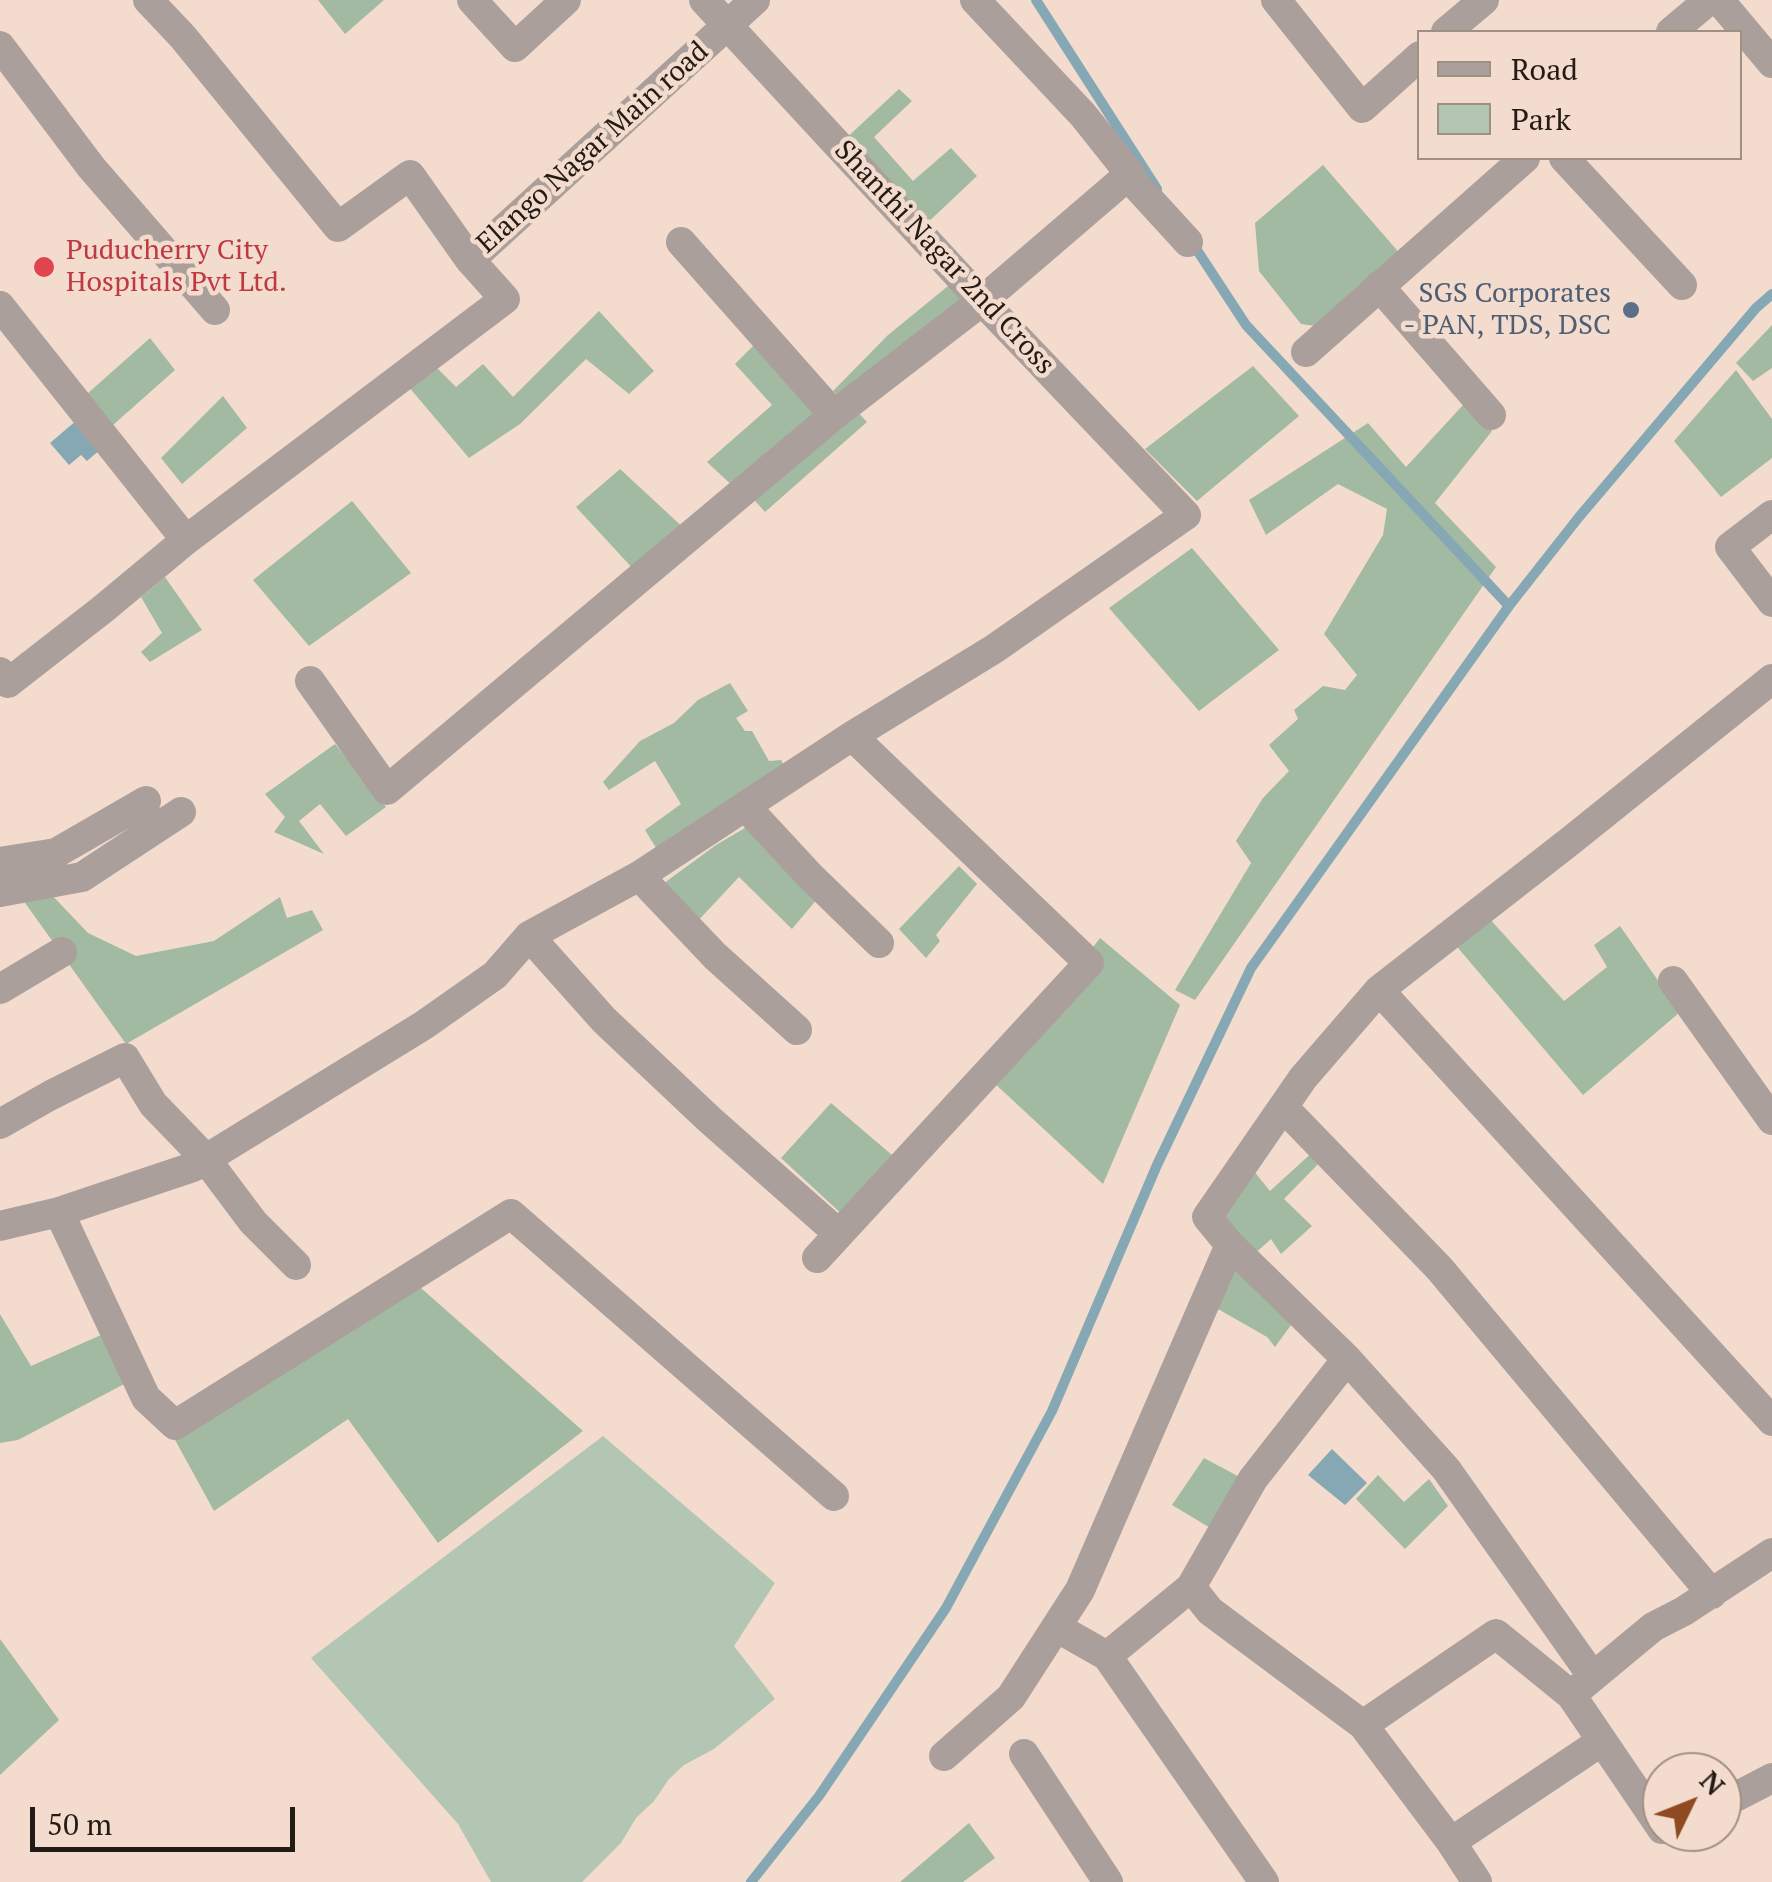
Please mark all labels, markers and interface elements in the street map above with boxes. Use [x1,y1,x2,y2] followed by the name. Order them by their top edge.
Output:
[1417,30,1742,160] legend
[470,35,716,261] street label: Elango Nagar Main road
[1511,49,1578,89] text: Road
[1511,99,1571,139] text: Park
[827,134,1061,382] street label: Shanthi Nagar 2nd Cross
[66,234,287,300] place label: Puducherry City Hospitals Pvt Ltd.
[31,254,57,280] marker: Puducherry City Hospitals Pvt Ltd.
[1404,277,1611,343] place label: SGS Corporates - PAN, TDS, DSC
[1620,299,1642,321] marker: SGS Corporates - PAN, TDS, DSC
[1642,1752,1742,1852] north arrow
[1692,1762,1734,1803] text: N
[35,1787,300,1849] scale bar
[47,1804,112,1844] text: 50 m

